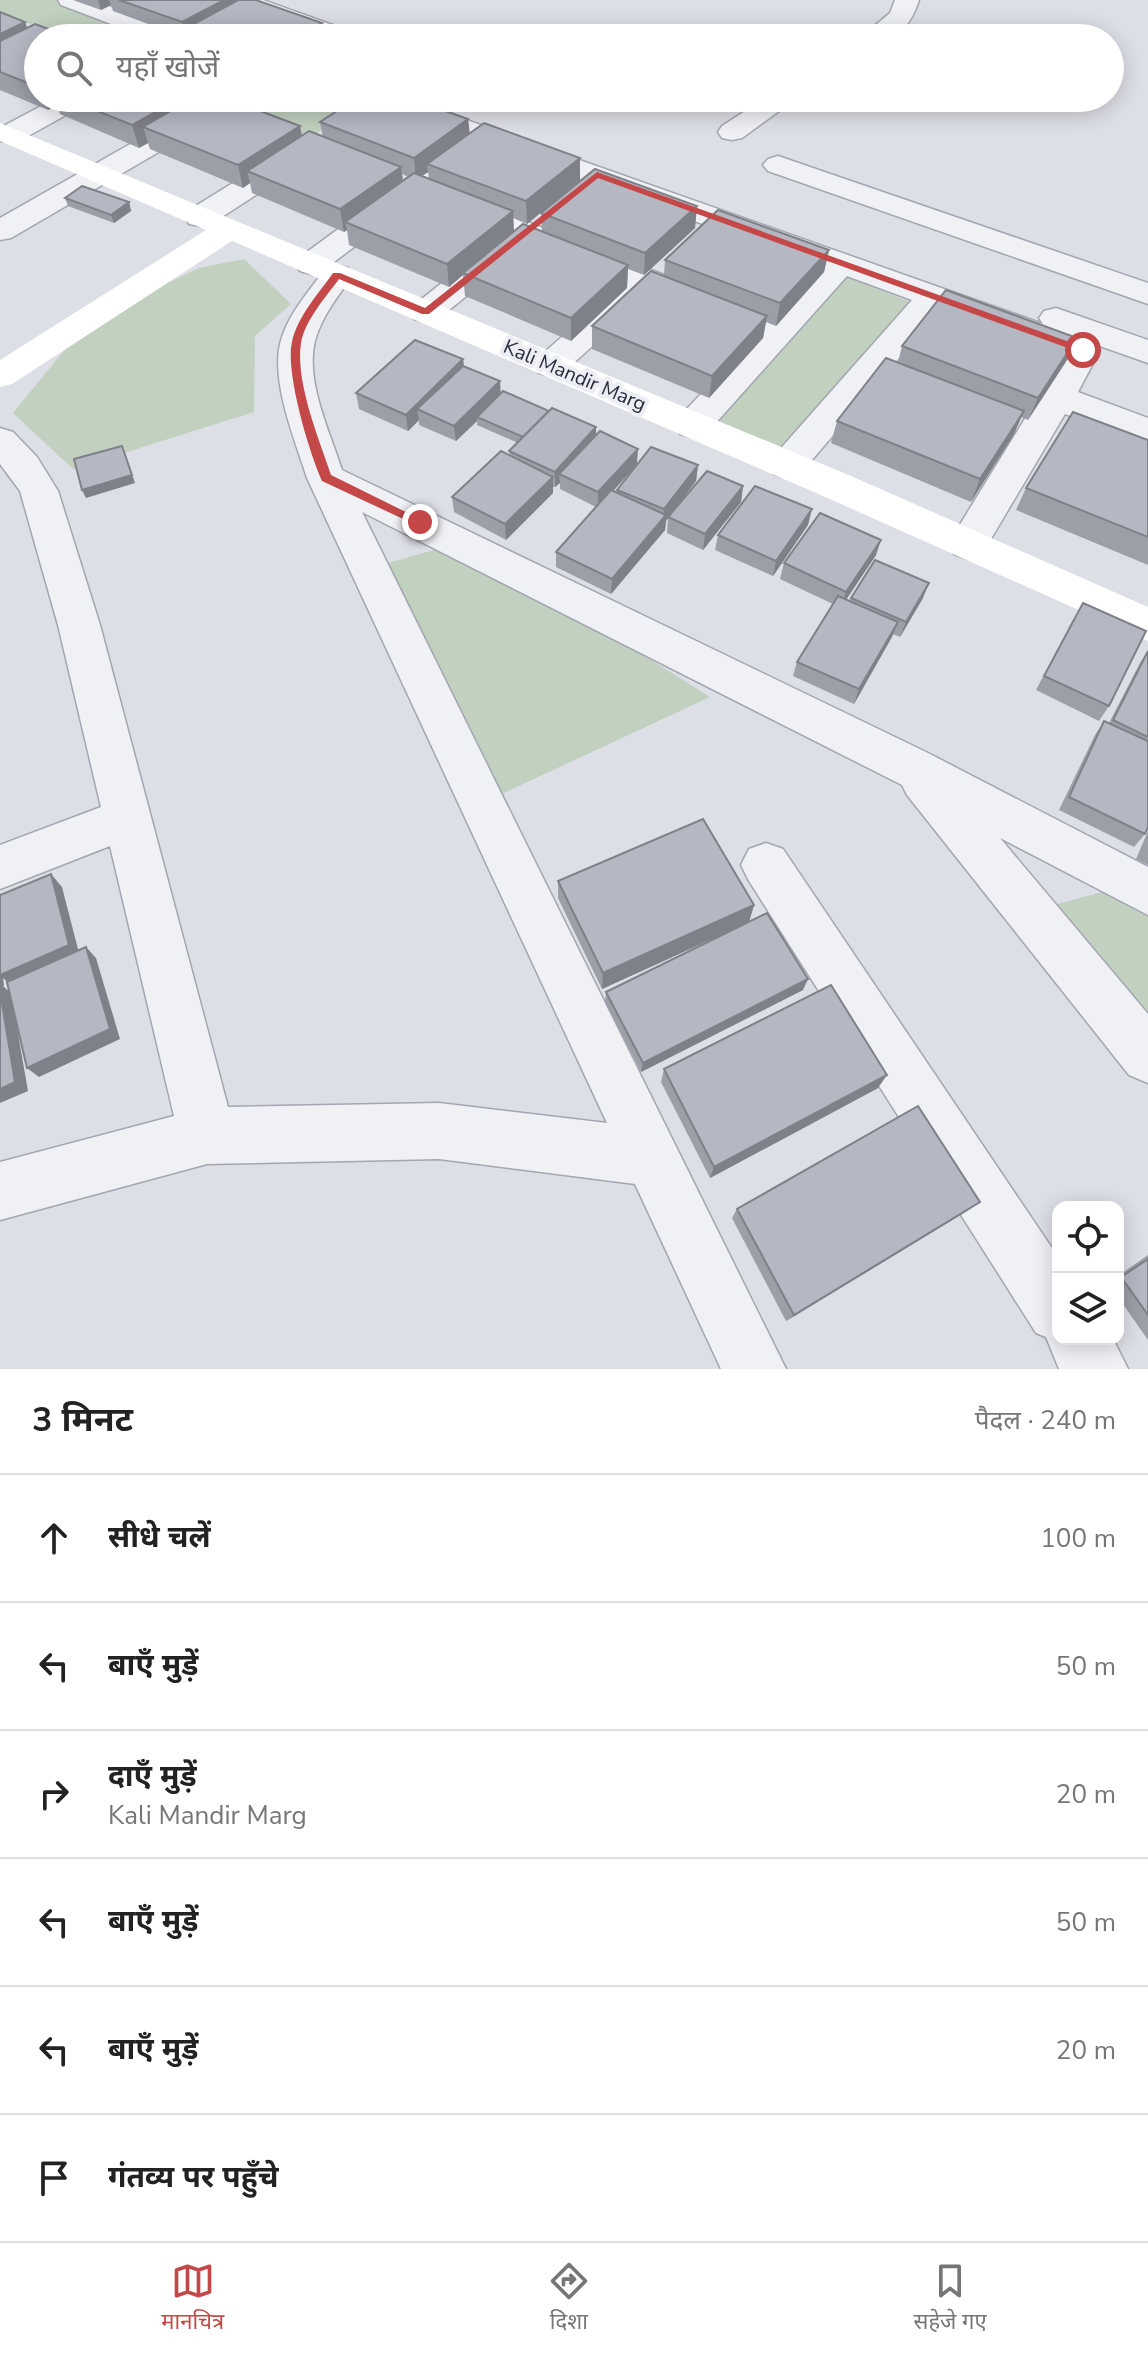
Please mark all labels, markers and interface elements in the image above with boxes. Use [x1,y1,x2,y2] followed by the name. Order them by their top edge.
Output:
[24,24,1124,112] search box
[52,46,96,90] icon: search
[116,47,219,88] text: यहाँ खोजें
[1065,332,1101,368] route start
[499,333,650,418] street label: Kali Mandir Marg
[402,504,438,540] route end
[1052,1201,1124,1345] map controls
[1052,1201,1124,1273] button: locate
[1052,1273,1124,1345] button: layers
[32,1397,133,1443] text: 3 मिनट
[975,1403,1116,1438] text: पैदल · 240 m
[32,1516,76,1560] icon: ahead
[108,1517,211,1558] text: सीधे चलें
[1040,1521,1116,1556] text: 100 m
[32,1644,76,1688] icon: left
[108,1645,198,1686] text: बाएँ मुड़ें
[1056,1649,1116,1684] text: 50 m
[108,1756,197,1797] text: दाएँ मुड़ें
[32,1772,76,1816] icon: right
[1056,1777,1116,1812] text: 20 m
[108,1798,307,1833] text: Kali Mandir Marg
[32,1900,76,1944] icon: left
[108,1901,198,1942] text: बाएँ मुड़ें
[1056,1905,1116,1940] text: 50 m
[32,2028,76,2072] icon: left
[108,2029,198,2070] text: बाएँ मुड़ें
[1056,2033,1116,2068] text: 20 m
[32,2156,76,2200] icon: arrive
[108,2157,278,2198] text: गंतव्य पर पहुँचे
[161,2259,224,2338] tab: मानचित्र
[547,2259,591,2338] tab: दिशा
[914,2259,987,2338] tab: सहेजे गए

